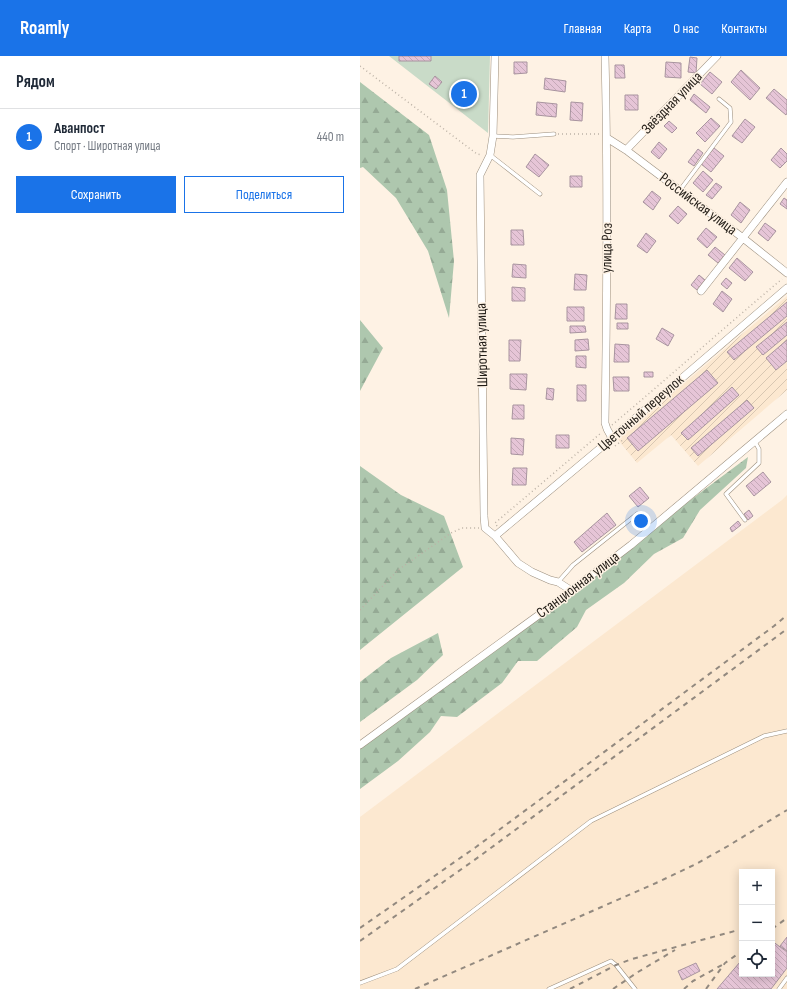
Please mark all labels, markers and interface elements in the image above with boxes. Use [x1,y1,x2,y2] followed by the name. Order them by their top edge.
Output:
[20,17,70,40] text: Roamly
[564,20,602,37] text: Главная
[624,20,651,37] text: Карта
[673,20,699,37] text: О нас
[721,20,767,37] text: Контакты
[637,67,707,138] street label: Звёздная улица
[16,72,55,92] text: Рядом
[451,79,477,109] pin: 1
[54,119,105,138] text: Аванпост
[26,129,32,145] text: 1
[317,129,344,145] text: 440 m
[54,138,160,154] text: Спорт · Широтная улица
[655,169,741,239] street label: Российская улица
[16,176,176,213] button: Сохранить
[184,176,344,213] button: Поделиться
[597,222,617,273] street label: улица Роз
[472,303,492,387] street label: Широтная улица
[594,370,688,455] street label: Цветочный переулок
[631,511,651,531] your location
[533,547,624,623] street label: Станционная улица
[739,869,775,977] map controls
[739,869,775,905] button: +
[739,905,775,941] button: −
[739,941,775,977] button: locate

